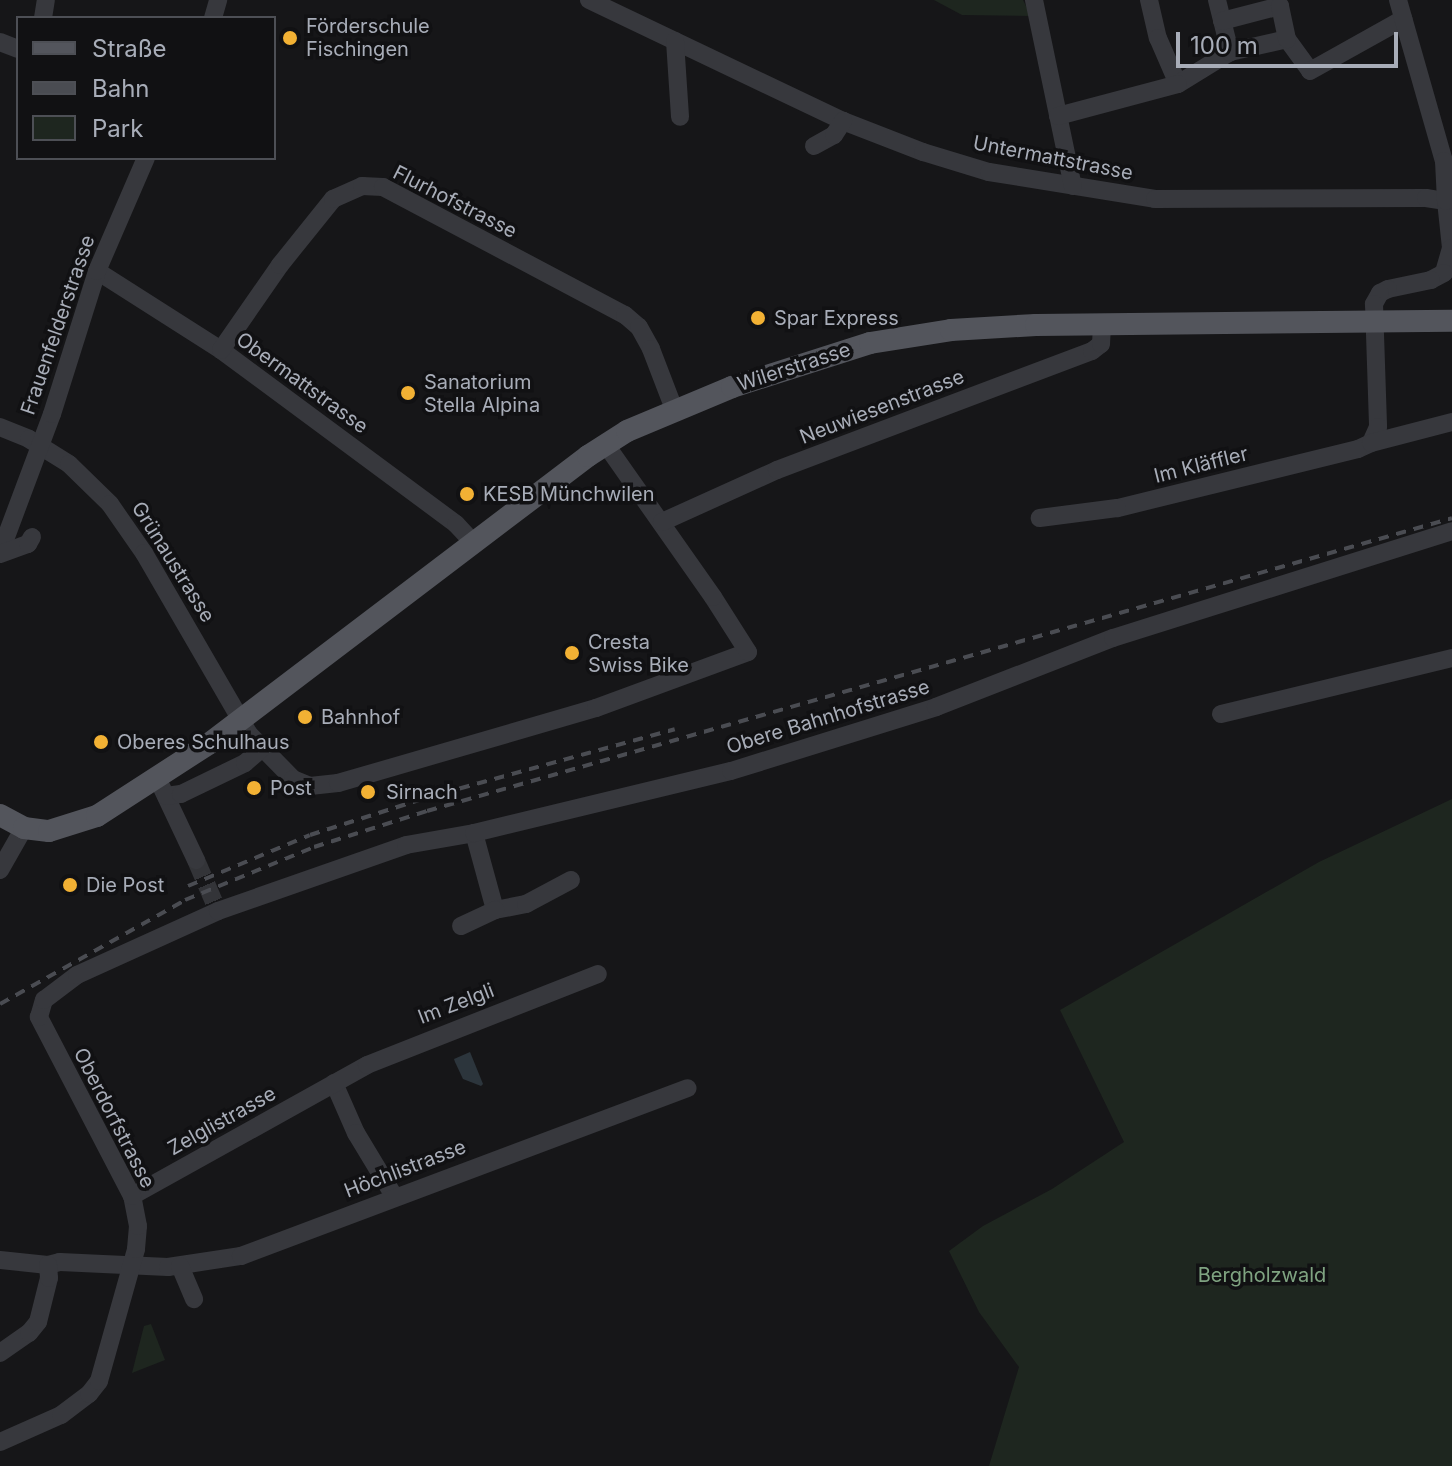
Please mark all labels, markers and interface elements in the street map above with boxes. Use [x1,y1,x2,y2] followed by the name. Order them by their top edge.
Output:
[306,14,430,61] place label: Förderschule Fischingen
[16,16,276,160] legend
[1180,16,1402,66] scale bar
[281,29,299,47] marker: Förderschule Fischingen
[1190,31,1258,60] text: 100 m
[92,34,167,63] text: Straße
[92,74,150,103] text: Bahn
[92,114,143,143] text: Park
[971,131,1135,185] street label: Untermattstrasse
[389,160,521,244] street label: Flurhofstrasse
[16,232,100,418] street label: Frauenfelderstrasse
[774,306,899,330] place label: Spar Express
[749,309,767,327] marker: Spar Express
[232,327,372,439] street label: Obermattstrasse
[735,337,853,397] street label: Wilerstrasse
[796,365,968,449] street label: Neuwiesenstrasse
[424,370,540,417] place label: Sanatorium Stella Alpina
[399,384,417,402] marker: Sanatorium Stella Alpina
[1151,442,1251,488] street label: Im Kläffler
[483,482,654,506] place label: KESB Münchwilen
[458,485,476,503] marker: KESB Münchwilen
[126,497,220,627] street label: Grünaustrasse
[588,630,689,677] place label: Cresta Swiss Bike
[563,644,581,662] marker: Cresta Swiss Bike
[724,675,932,759] street label: Obere Bahnhofstrasse
[321,705,400,729] place label: Bahnhof
[296,708,314,726] marker: Bahnhof
[117,730,289,754] place label: Oberes Schulhaus
[92,733,110,751] marker: Oberes Schulhaus
[270,776,312,800] place label: Post
[245,779,263,797] marker: Post
[386,780,458,804] place label: Sirnach
[357,781,379,803] marker: Sirnach
[86,873,164,897] place label: Die Post
[61,876,79,894] marker: Die Post
[415,979,497,1029] street label: Im Zelgli
[68,1044,160,1192] street label: Oberdorfstrasse
[164,1081,280,1161] street label: Zelglistrasse
[341,1135,469,1203] street label: Höchlistrasse
[1198,1263,1326,1287] park label: Bergholzwald

